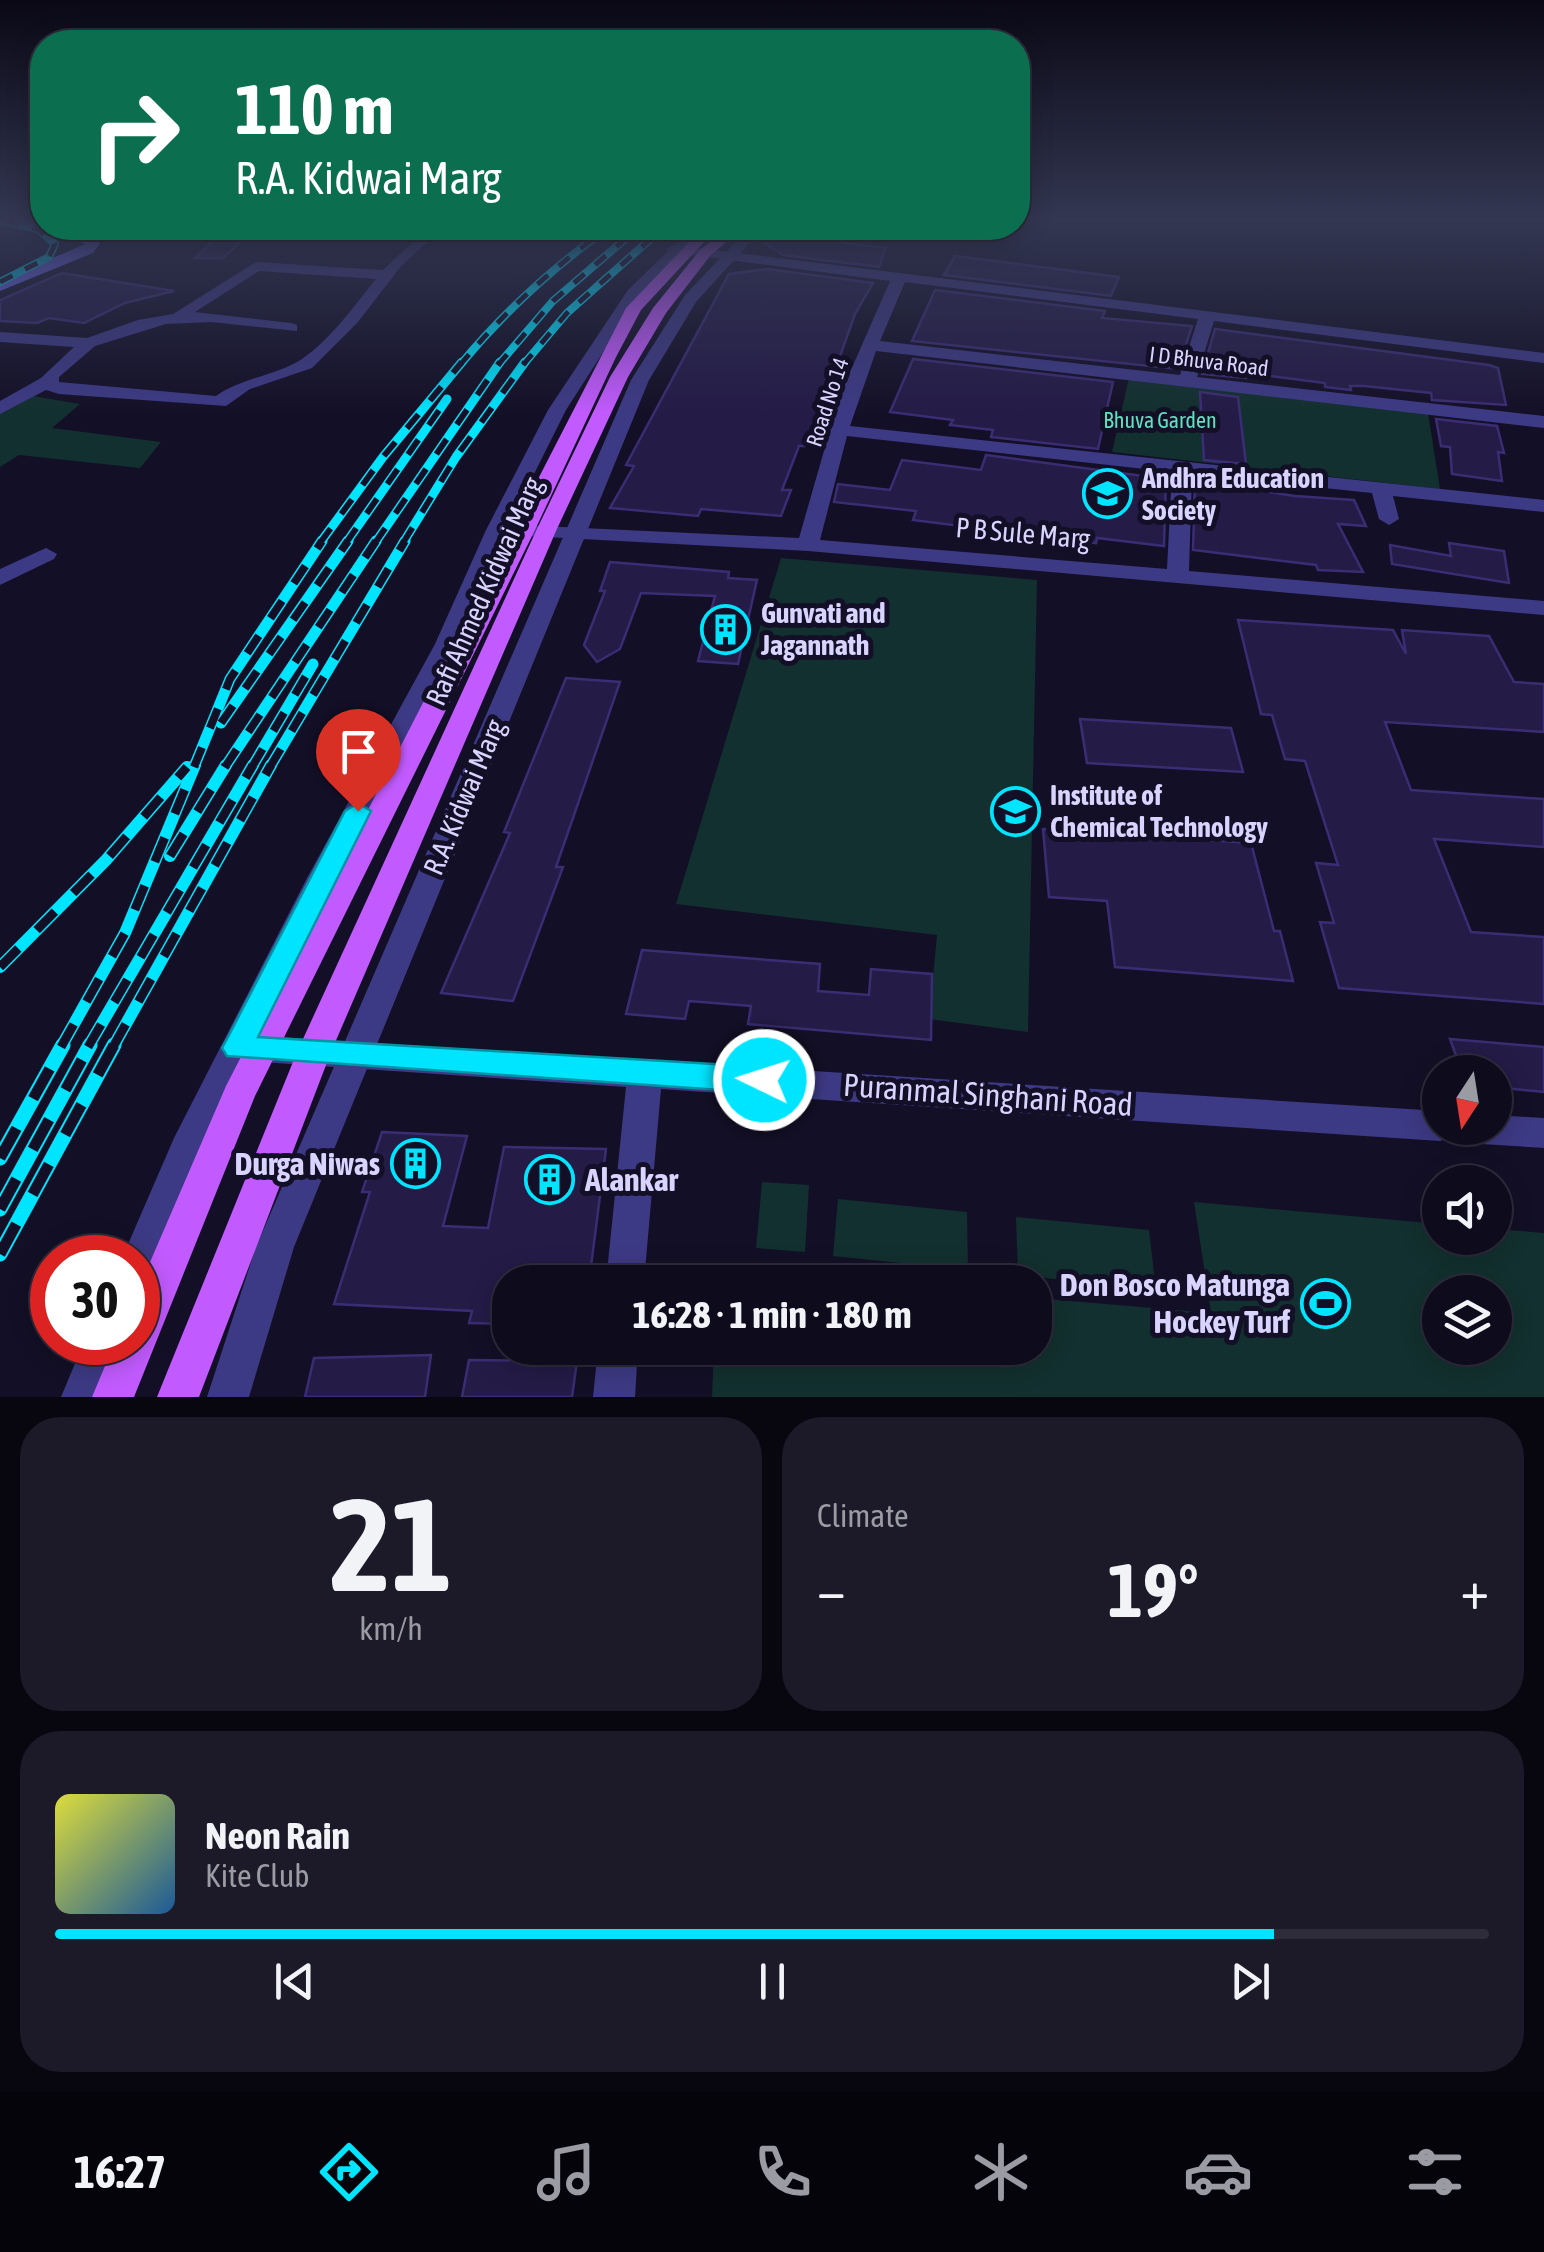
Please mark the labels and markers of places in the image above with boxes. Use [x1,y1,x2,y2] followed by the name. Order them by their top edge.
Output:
[1141,462,1324,526] place label: Andhra Education Society
[1081,468,1133,520] school or university icon: Andhra Education Society
[760,597,885,661] place label: Gunvati and Jagannath
[700,603,752,655] building icon: Gunvati and Jagannath
[316,709,401,812] pin
[1050,779,1268,843] place label: Institute of Chemical Technology
[989,785,1041,837] school or university icon: Institute of Chemical Technology
[389,1138,441,1190] building icon: Durga Niwas
[235,1145,380,1182] place label: Durga Niwas
[524,1154,576,1206] building icon: Alankar
[584,1161,679,1198] place label: Alankar
[1060,1266,1291,1340] place label: Don Bosco Matunga Hockey Turf
[1299,1277,1351,1329] sports icon: Don Bosco Matunga Hockey Turf

